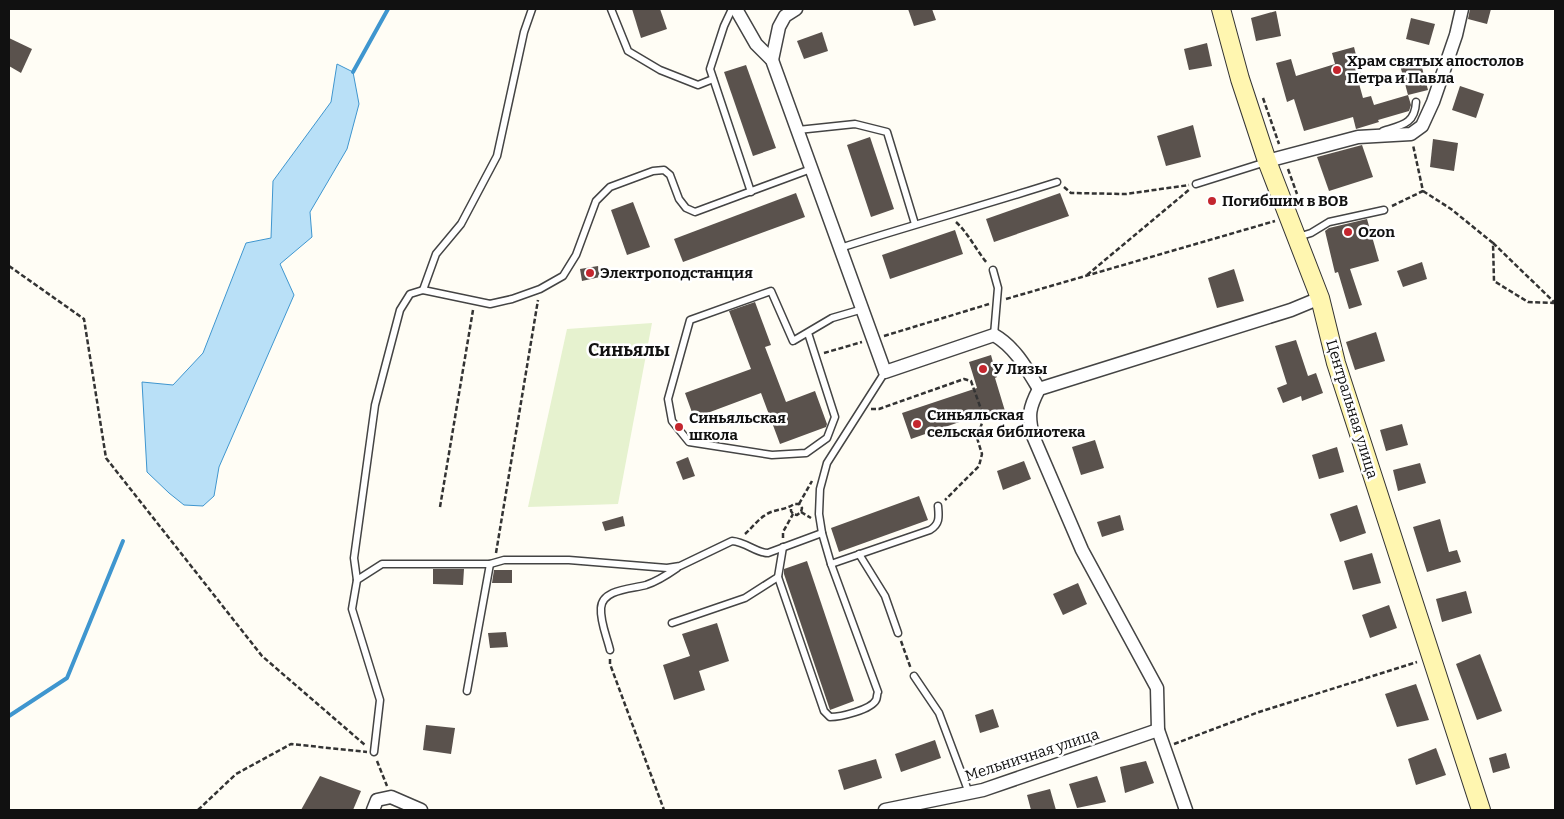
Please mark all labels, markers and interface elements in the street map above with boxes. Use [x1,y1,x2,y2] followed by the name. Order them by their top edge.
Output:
[1347,52,1524,87] place label: Храм святых апостолов Петра и Павла
[1331,64,1343,76] marker: Храм святых апостолов Петра и Павла
[1222,192,1349,210] place label: Погибшим в ВОВ
[1206,195,1218,207] marker: Погибшим в ВОВ
[1358,223,1395,241] place label: Ozon
[1342,226,1354,238] marker: Ozon
[600,264,753,282] place label: Электроподстанция
[584,267,596,279] marker: Электроподстанция
[1322,337,1382,481] street label: Центральная улица
[588,339,670,361] district label: Синьялы
[993,360,1047,378] place label: У Лизы
[977,363,989,375] marker: У Лизы
[927,406,1086,441] place label: Синьяльская сельская библиотека
[689,409,786,444] place label: Синьяльская школа
[911,418,923,430] marker: Синьяльская сельская библиотека
[673,421,685,433] marker: Синьяльская школа
[963,725,1101,785] street label: Мельничная улица

